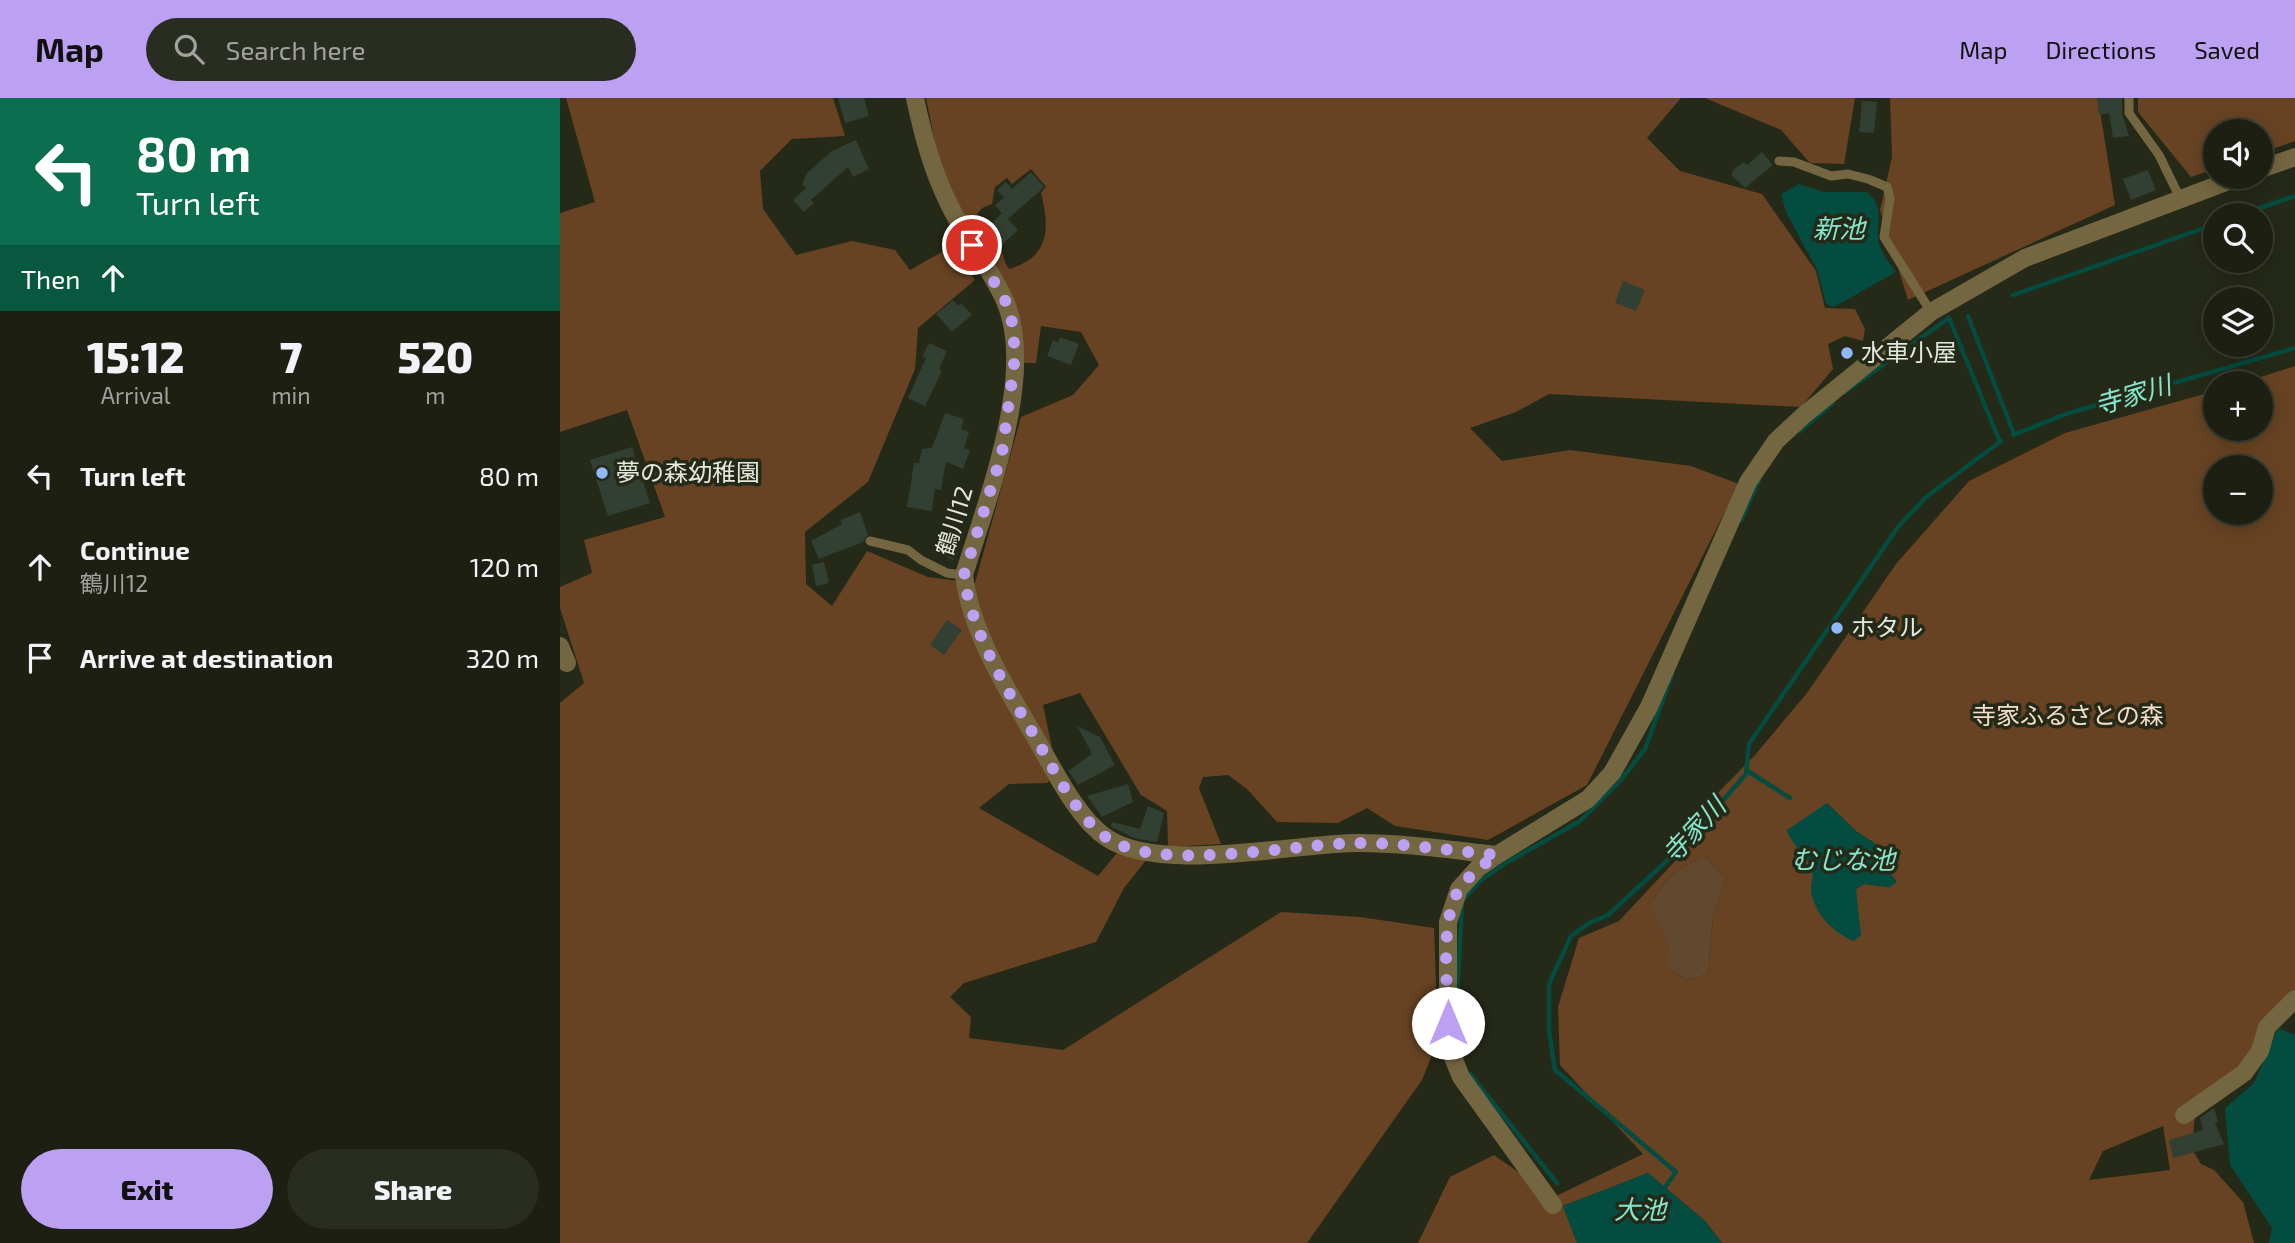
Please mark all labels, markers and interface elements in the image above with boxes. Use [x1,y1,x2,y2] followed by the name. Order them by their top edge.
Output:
[146,18,636,81] search box
[35,29,104,69] text: Map
[170,30,208,68] icon: search
[226,34,365,65] text: Search here
[1959,35,2007,64] text: Map
[2045,35,2156,64] text: Directions
[2194,35,2260,64] text: Saved
[2203,119,2273,525] map controls
[2203,119,2273,189] button: sound
[136,123,251,182] text: 80 m
[21,126,112,217] icon: left
[136,183,260,221] text: Turn left
[2203,203,2273,273] button: search
[1813,212,1868,243] water label: 新池
[942,215,1002,275] pin
[953,226,991,264] icon: arrive
[94,259,132,297] icon: ahead
[21,263,80,294] text: Then
[2203,287,2273,357] button: layers
[87,331,184,381] text: 15:12
[280,331,302,381] text: 7
[398,331,473,381] text: 520
[1861,337,1957,366] place label: 水車小屋
[1839,345,1855,361] marker: 水車小屋
[2091,367,2177,419] water label: 寺家川
[2203,371,2273,441] button: +
[101,381,171,409] text: Arrival
[271,381,311,409] text: min
[425,381,445,409] text: m
[2203,455,2273,525] button: −
[21,457,59,495] icon: left
[616,457,760,486] place label: 夢の森幼稚園
[80,460,186,491] text: Turn left
[479,460,539,491] text: 80 m
[594,465,610,481] marker: 夢の森幼稚園
[929,482,978,559] street label: 鶴川12
[80,534,190,565] text: Continue
[21,548,59,586] icon: ahead
[470,551,539,582] text: 120 m
[80,569,148,597] text: 鶴川12
[1851,612,1923,641] place label: ホタル
[1829,620,1845,636] marker: ホタル
[21,639,59,677] icon: arrive
[80,642,333,673] text: Arrive at destination
[466,642,539,673] text: 320 m
[1972,700,2164,729] park label: 寺家ふるさとの森
[1655,788,1733,868] water label: 寺家川
[1791,843,1898,874] water label: むじな池
[1411,986,1485,1060] position arrow
[21,1149,273,1229] button: Exit
[287,1149,539,1229] button: Share
[1614,1193,1669,1224] water label: 大池

